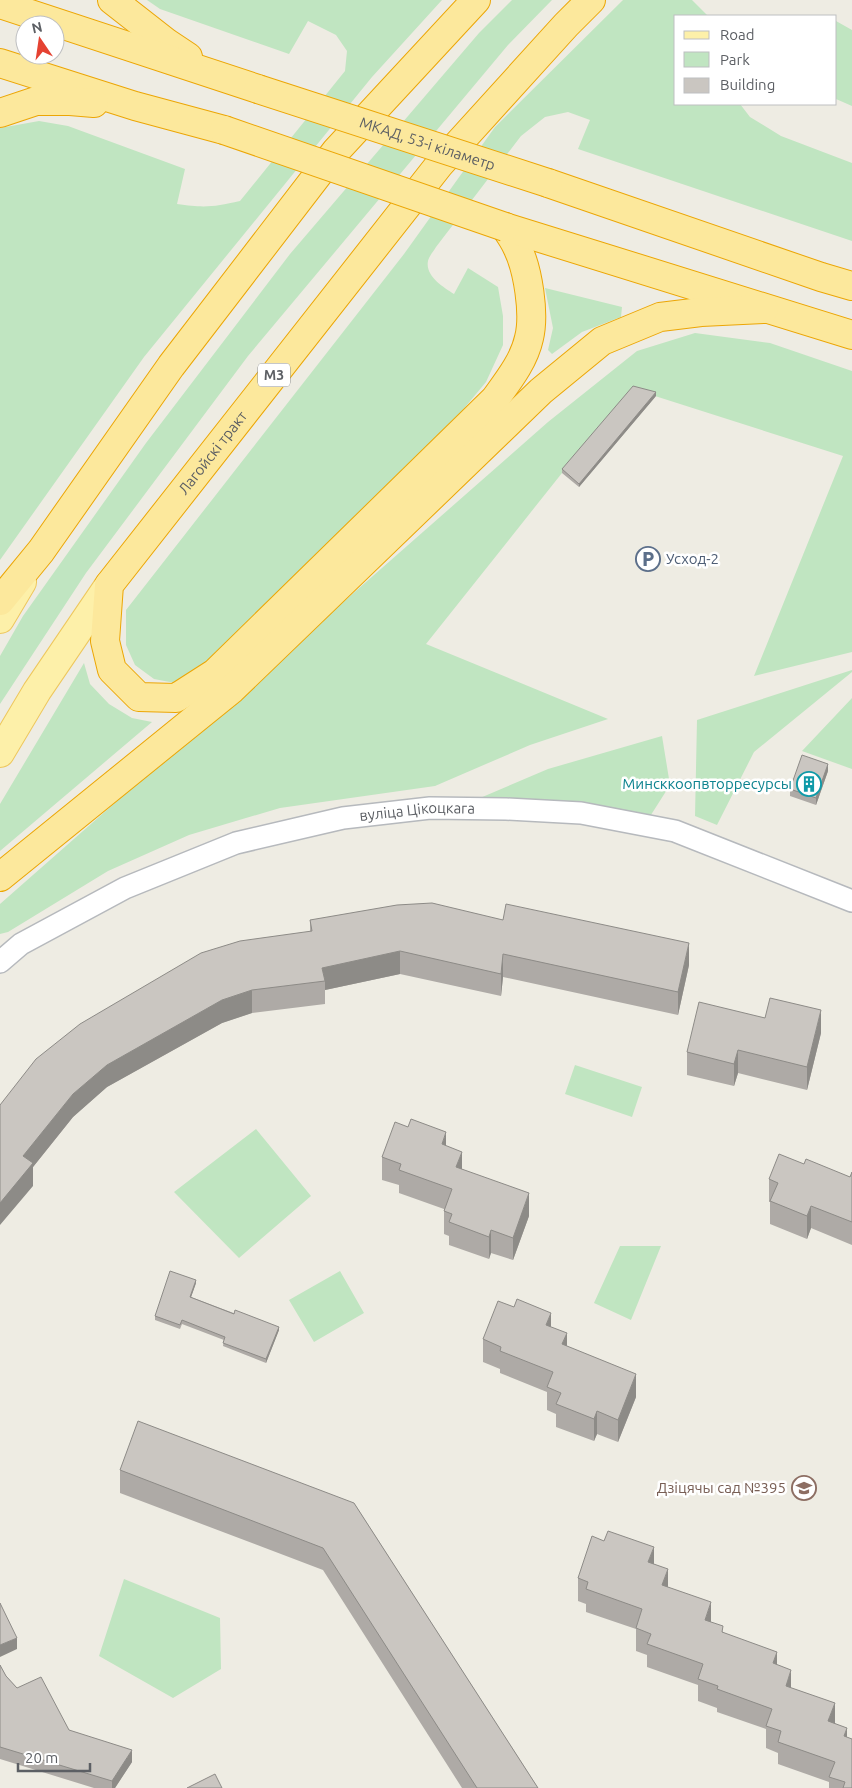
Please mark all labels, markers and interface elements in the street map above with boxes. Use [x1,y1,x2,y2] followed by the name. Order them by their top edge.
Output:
[15,15,65,65] north arrow
[674,15,837,105] legend
[30,18,44,36] text: N
[720,26,755,43] text: Road
[720,51,750,68] text: Park
[720,76,775,93] text: Building
[358,114,497,173] street label: МКАД, 53-і кіламетр
[258,364,290,386] road number: М3
[174,407,251,498] street label: Лагойскі тракт
[635,546,661,572] parking icon: Усход-2
[666,550,719,567] place label: Усход-2
[796,771,822,797] building icon: Минсккоопвторресурсы
[622,775,792,792] place label: Минсккоопвторресурсы
[358,799,475,824] street label: вуліца Цікоцкага
[791,1475,817,1501] school or university icon: Дзіцячы сад №395
[657,1479,786,1496] place label: Дзіцячы сад №395
[18,1740,90,1772] scale bar
[25,1749,58,1766] text: 20 m

